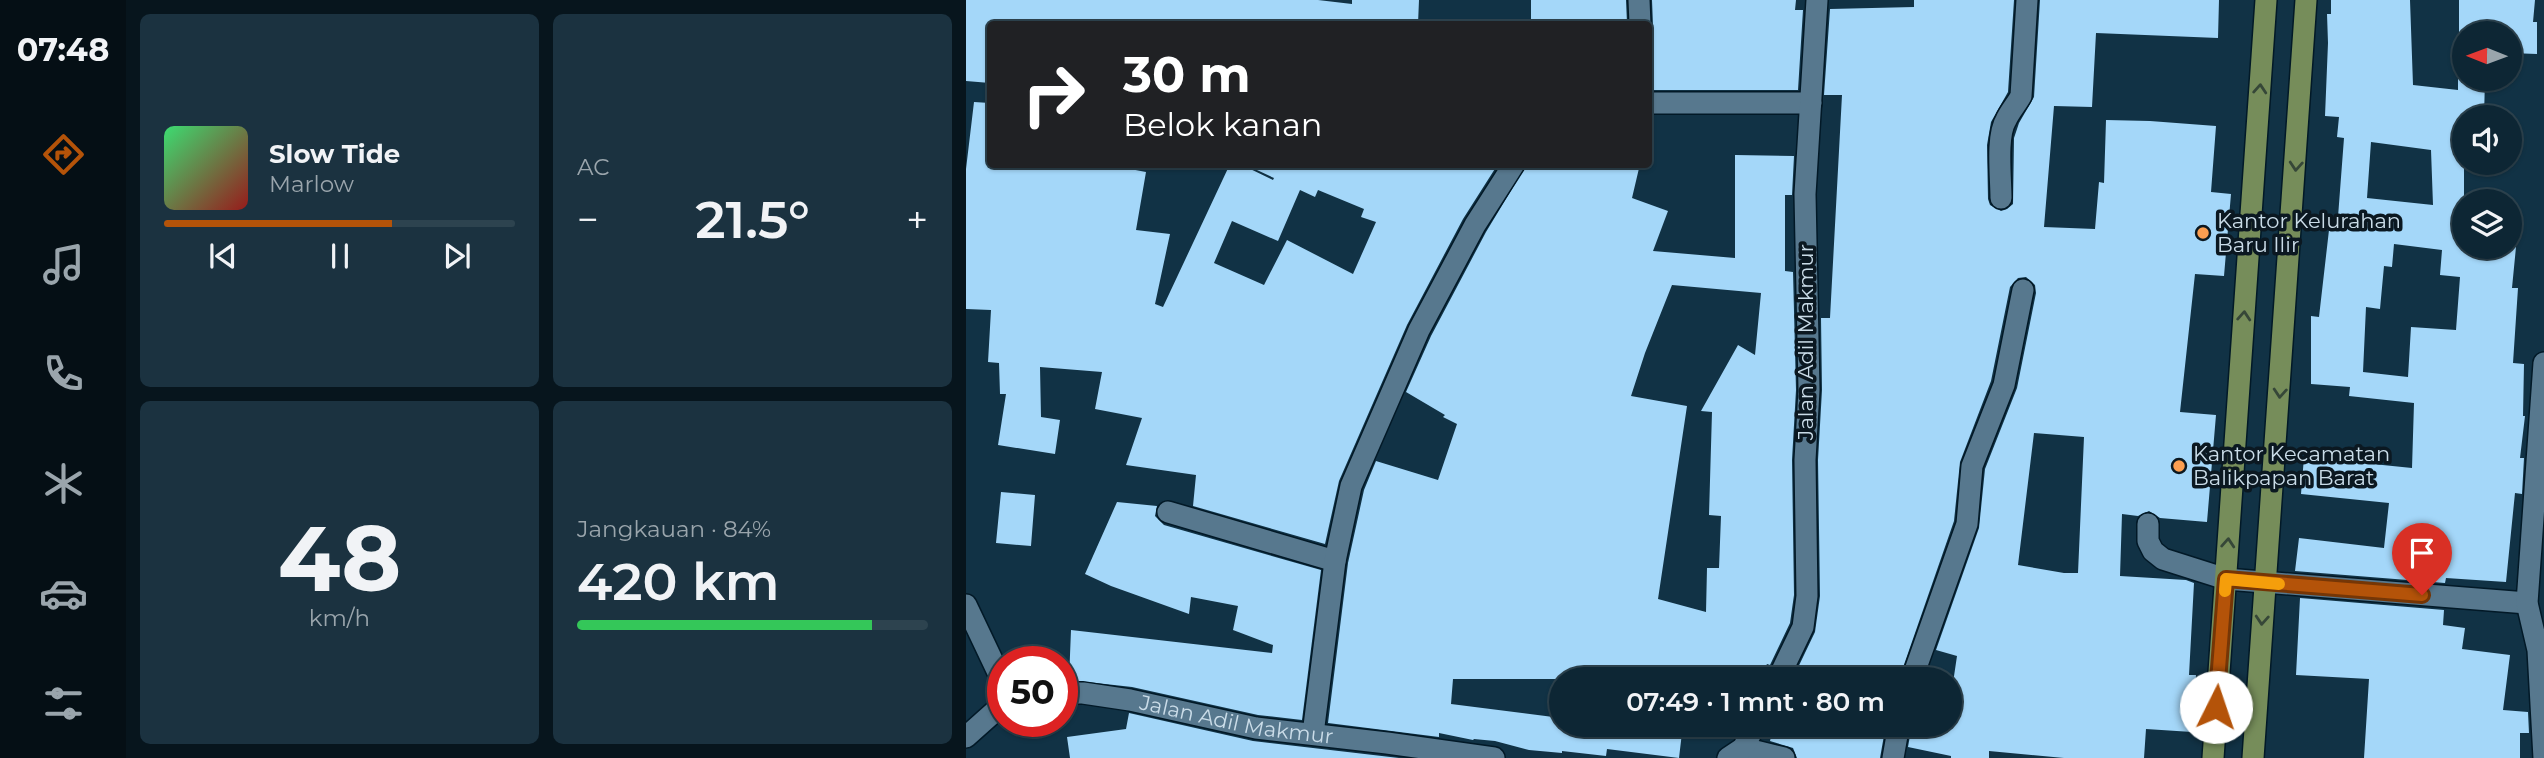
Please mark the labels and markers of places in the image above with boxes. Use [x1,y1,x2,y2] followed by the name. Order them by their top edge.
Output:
[2217,208,2401,257] place label: Kantor Kelurahan Baru Ilir
[2195,225,2211,241] marker: Kantor Kelurahan Baru Ilir
[2193,441,2390,490] place label: Kantor Kecamatan Balikpapan Barat
[2171,458,2187,474] marker: Kantor Kecamatan Balikpapan Barat
[2392,523,2452,595] pin

